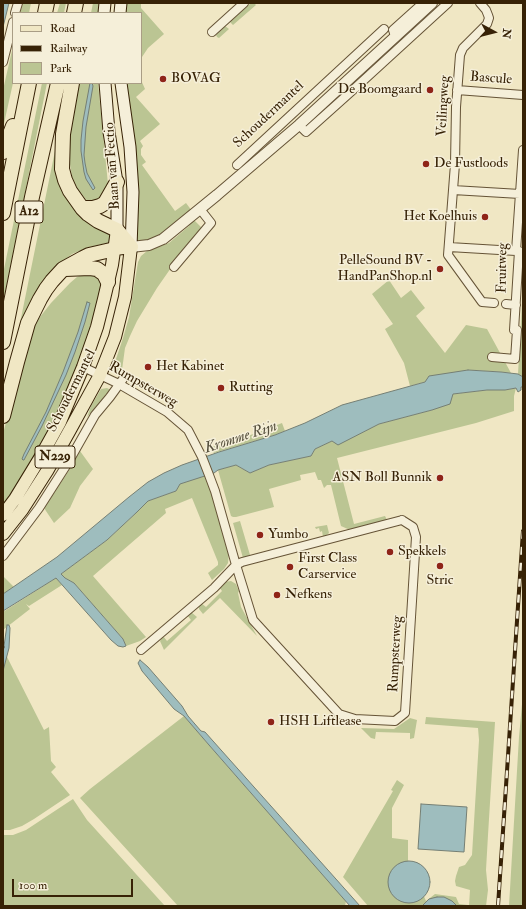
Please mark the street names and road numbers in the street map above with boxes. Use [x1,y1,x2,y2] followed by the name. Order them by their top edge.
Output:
[469,69,513,89] street label: Bascule
[434,75,454,137] street label: Veilingweg
[230,78,308,152] street label: Schoudermantel
[102,122,124,210] street label: Baan van Fectio
[15,201,43,223] road number: A12
[494,243,512,293] street label: Fruitweg
[44,347,100,435] street label: Schoudermantel
[106,359,180,411] street label: Rumpsterweg
[35,446,75,468] road number: N229
[386,615,406,693] street label: Rumpsterweg

